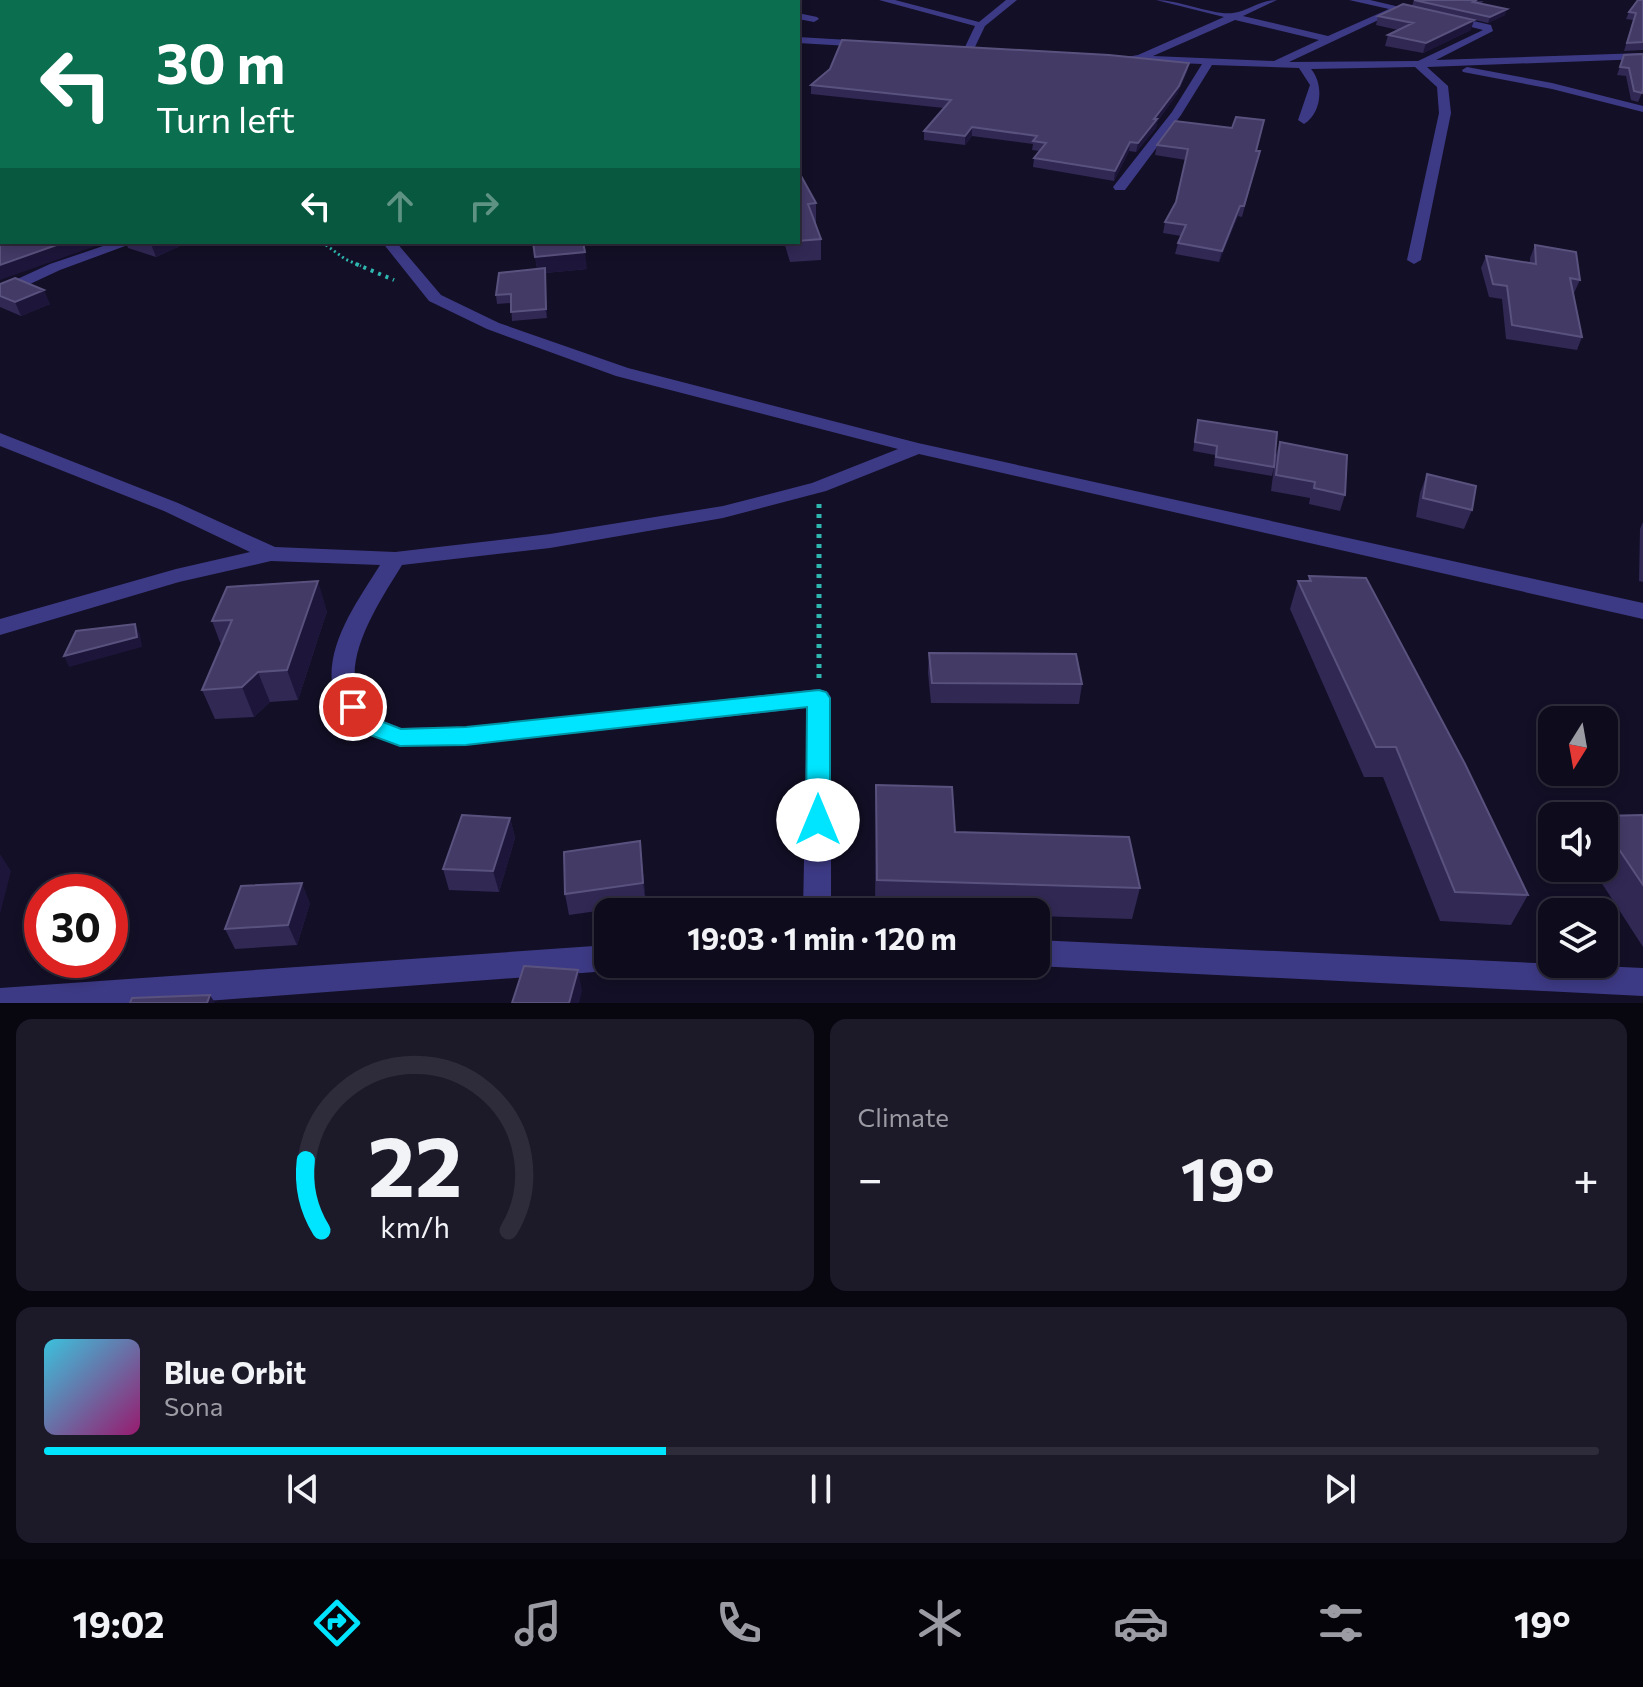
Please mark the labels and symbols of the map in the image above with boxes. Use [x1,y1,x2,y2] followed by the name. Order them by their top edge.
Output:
[319,673,387,741] pin
[1538,706,1618,786] north arrow
[776,778,860,862] position arrow
[24,874,128,978] speed limit sign: 30

